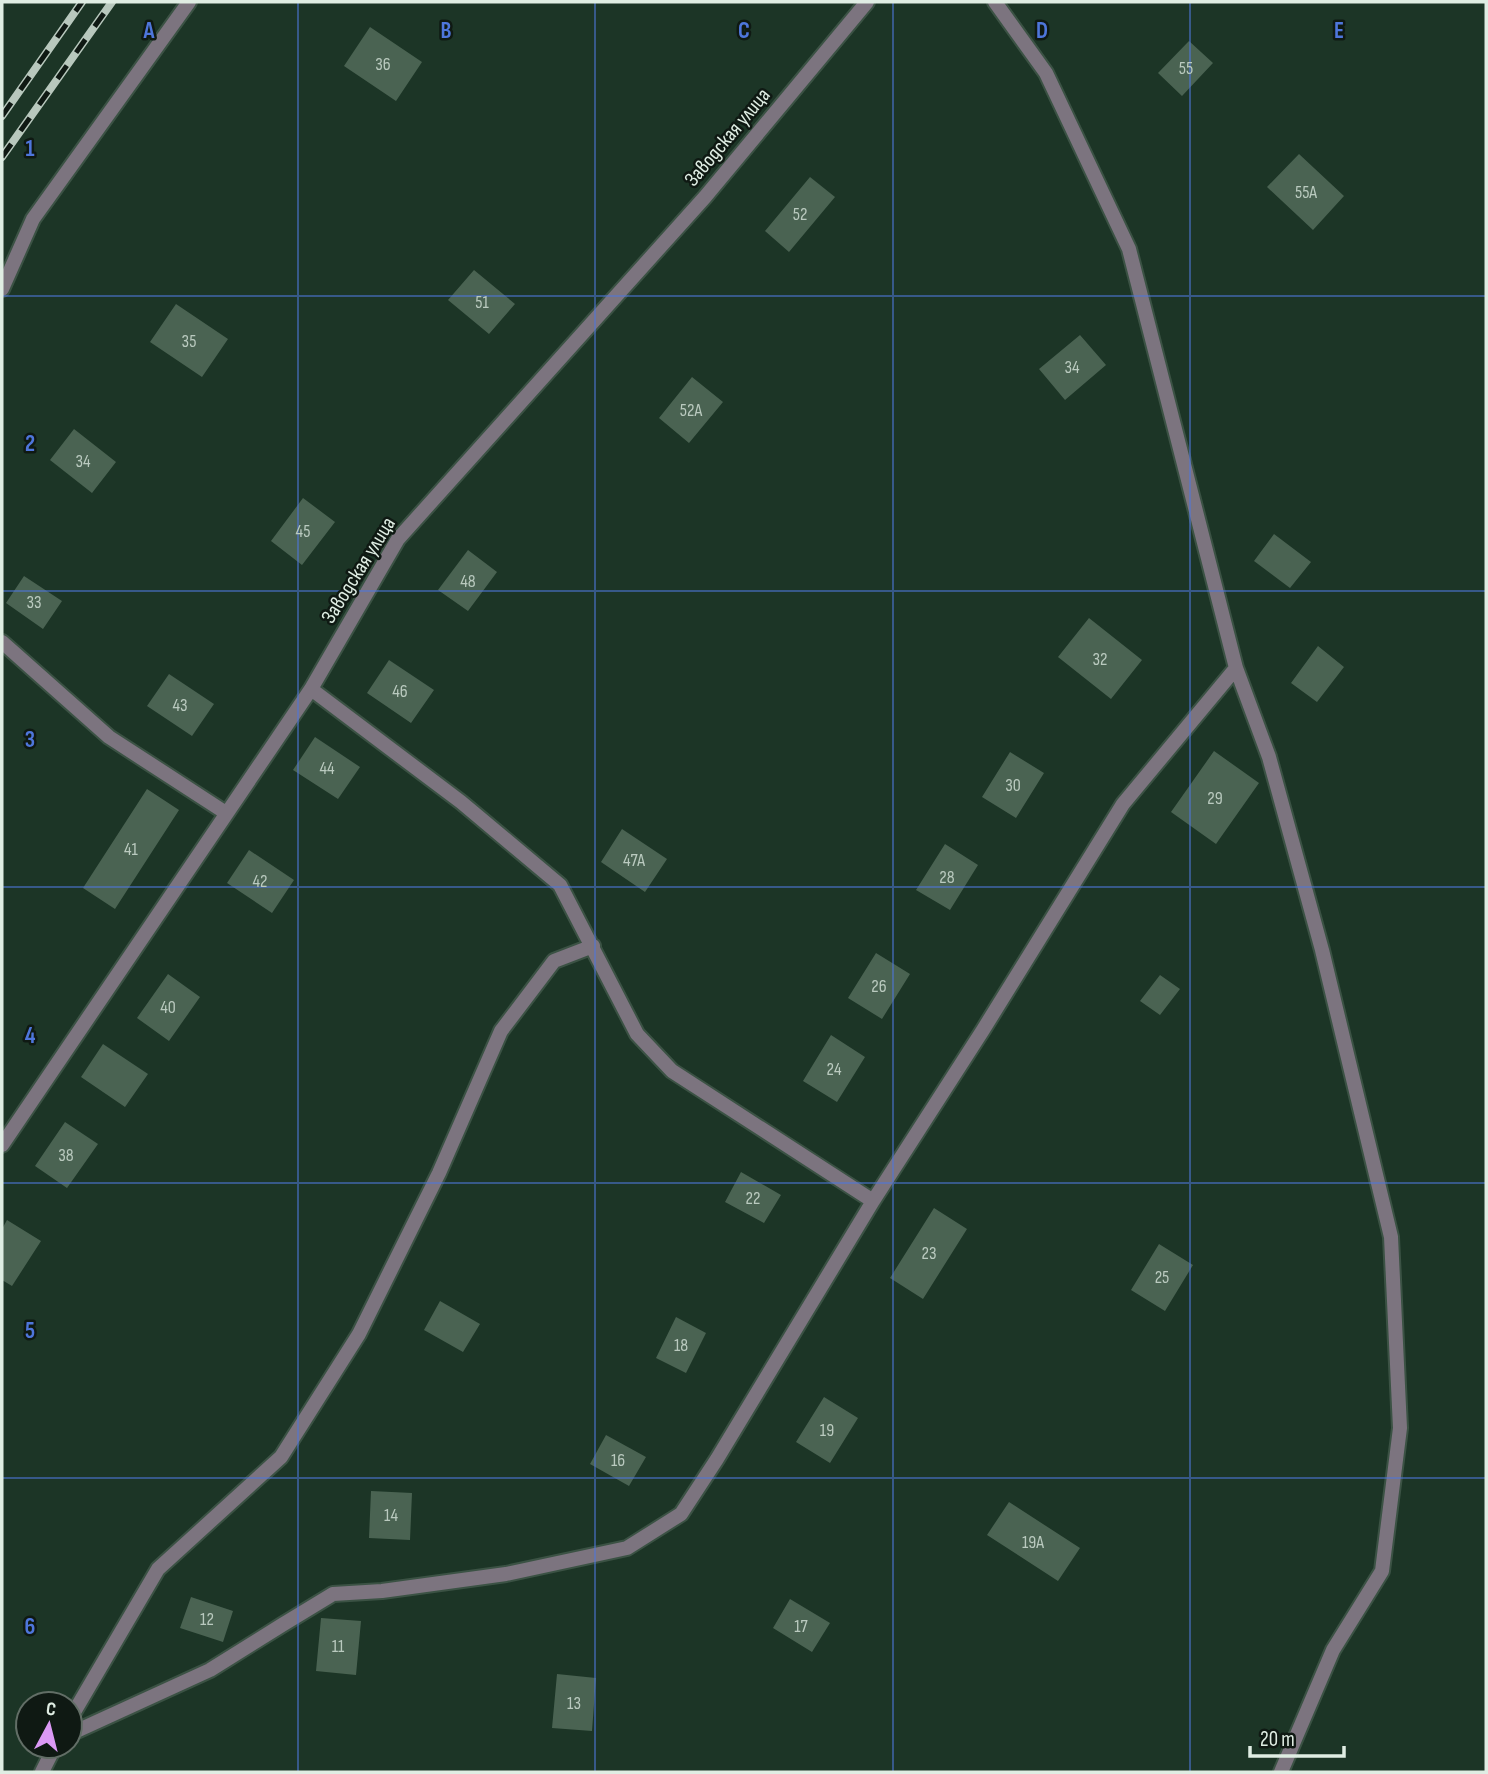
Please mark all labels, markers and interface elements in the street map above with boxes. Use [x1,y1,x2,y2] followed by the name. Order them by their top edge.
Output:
[143,17,156,45] text: A
[441,17,452,45] text: B
[738,17,750,45] text: C
[1036,17,1048,45] text: D
[1334,17,1344,45] text: E
[375,54,391,75] house number: 36
[1179,58,1193,79] house number: 55
[679,83,776,191] street label: Заводская улица
[25,135,35,163] text: 1
[1295,182,1317,203] house number: 55А
[793,204,807,225] house number: 52
[475,292,489,313] house number: 51
[182,331,196,352] house number: 35
[1064,357,1080,378] house number: 34
[680,400,702,421] house number: 52А
[25,430,35,458] text: 2
[75,451,91,472] house number: 34
[316,513,401,628] street label: Заводская улица
[296,521,310,542] house number: 45
[460,571,476,592] house number: 48
[26,592,42,613] house number: 33
[1093,649,1107,670] house number: 32
[392,681,408,702] house number: 46
[172,695,188,716] house number: 43
[25,726,35,754] text: 3
[319,758,335,779] house number: 44
[1005,775,1021,796] house number: 30
[1207,788,1223,809] house number: 29
[124,839,139,860] house number: 41
[623,850,645,871] house number: 47А
[939,867,955,888] house number: 28
[252,871,268,892] house number: 42
[871,976,887,997] house number: 26
[160,997,176,1018] house number: 40
[25,1022,36,1050] text: 4
[827,1059,842,1080] house number: 24
[58,1145,74,1166] house number: 38
[746,1188,760,1209] house number: 22
[922,1243,937,1264] house number: 23
[1155,1267,1169,1288] house number: 25
[25,1317,35,1345] text: 5
[674,1335,688,1356] house number: 18
[820,1420,834,1441] house number: 19
[611,1450,625,1471] house number: 16
[384,1505,398,1526] house number: 14
[1022,1532,1044,1553] house number: 19А
[200,1609,214,1630] house number: 12
[25,1613,35,1641] text: 6
[794,1616,809,1637] house number: 17
[332,1636,345,1657] house number: 11
[14,1690,84,1760] north arrow
[567,1693,581,1714] house number: 13
[45,1698,57,1722] text: С
[1250,1714,1344,1758] scale bar
[1260,1727,1295,1752] text: 20 m

